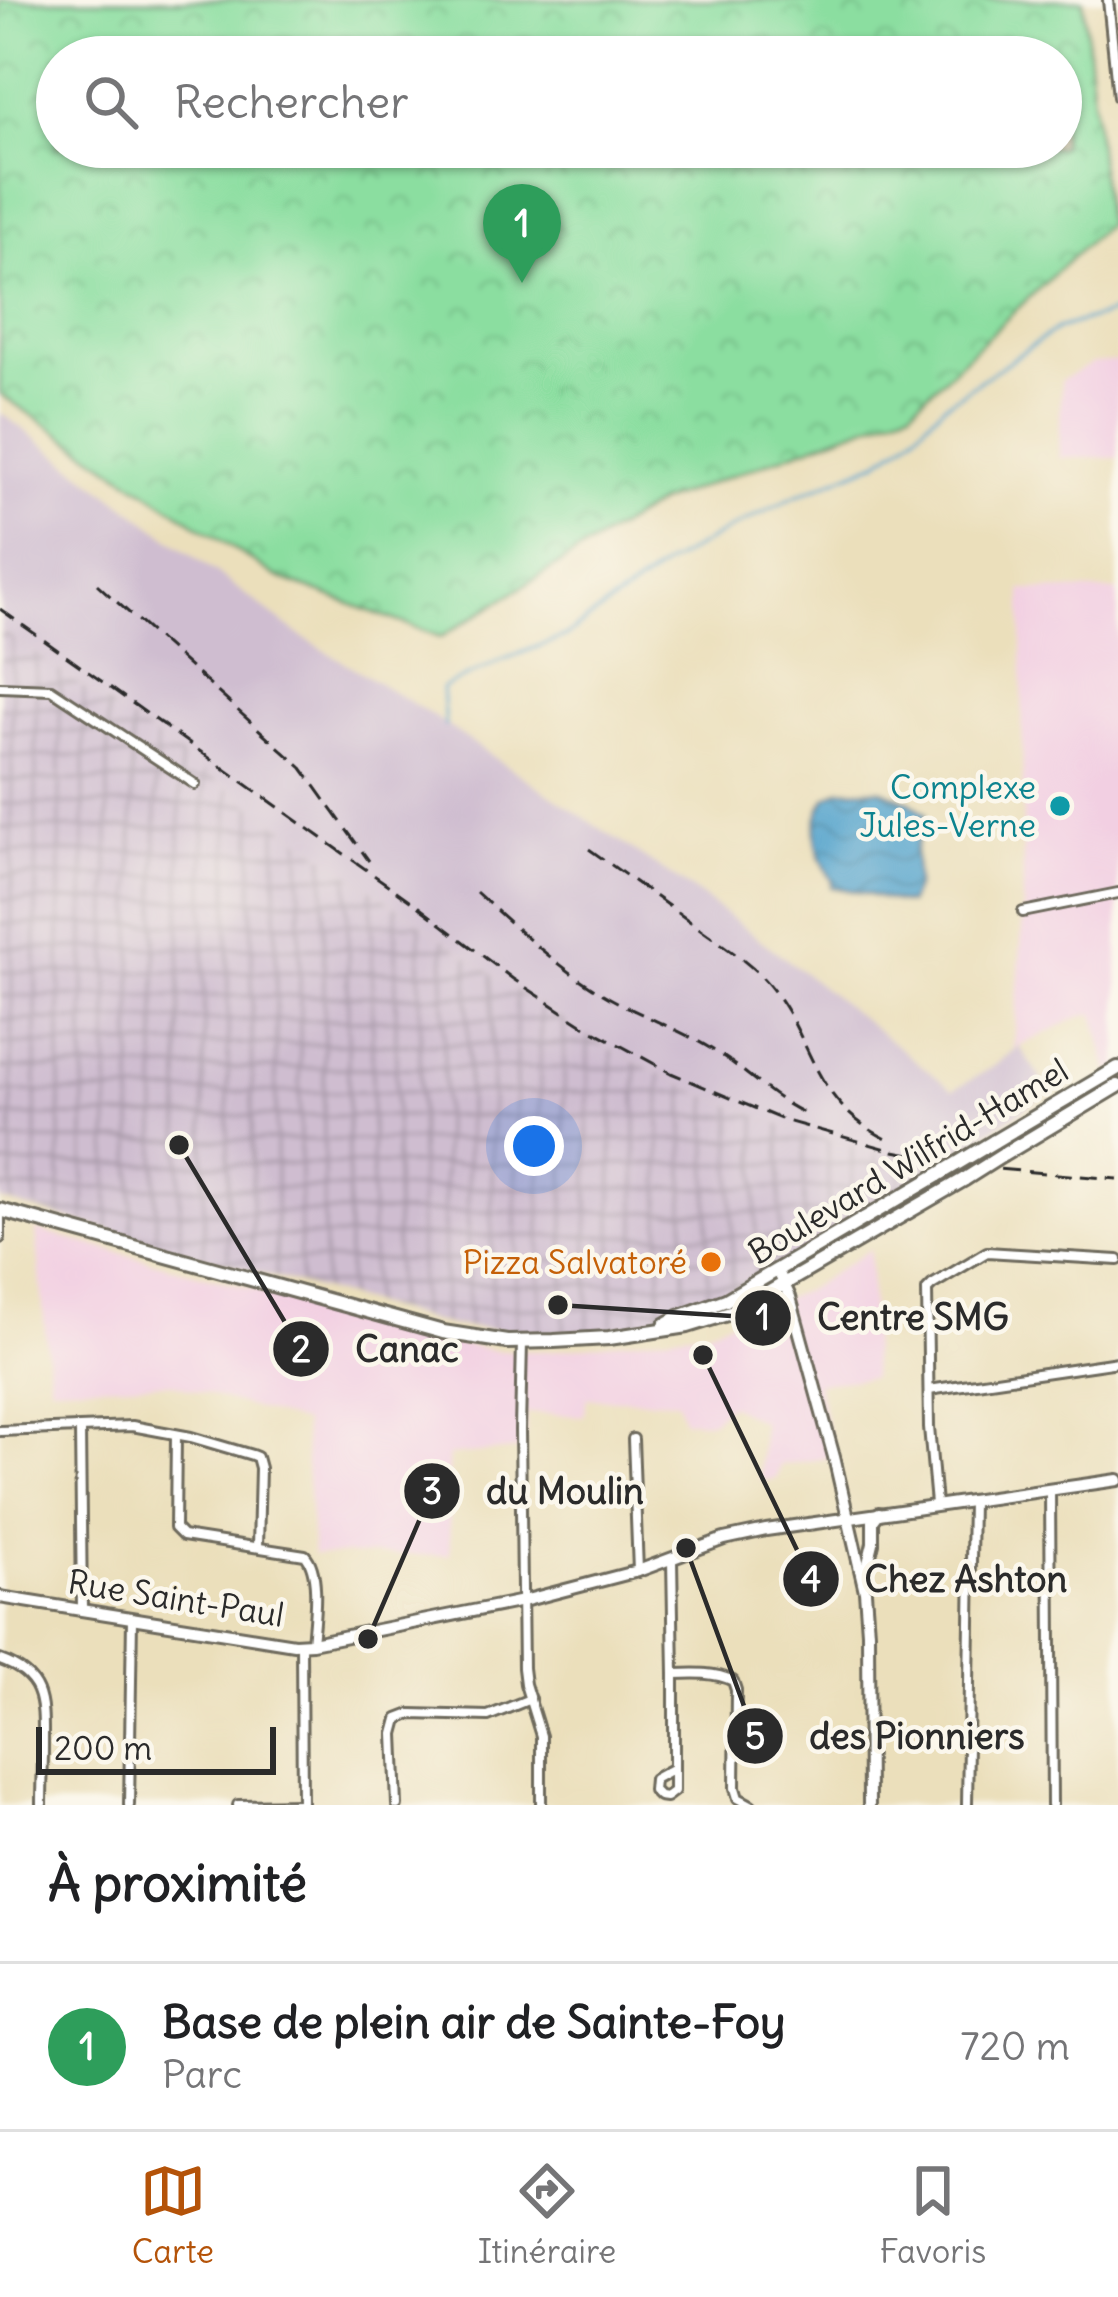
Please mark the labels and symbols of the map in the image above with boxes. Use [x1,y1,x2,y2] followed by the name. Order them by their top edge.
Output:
[483,184,561,283] pin: 1
[860,766,1036,846] place label: Complexe Jules-Verne
[1047,793,1073,819] marker: Complexe Jules-Verne
[740,1049,1076,1273] street label: Boulevard Wilfrid-Hamel
[504,1116,564,1176] your location
[463,1241,687,1283] place label: Pizza Salvatoré
[698,1249,724,1275] marker: Pizza Salvatoré
[733,1282,1032,1354] callout: Centre SMG
[756,1295,770,1340] text: 1
[817,1295,1009,1340] text: Centre SMG
[271,1313,483,1385] callout: Canac
[291,1327,311,1372] text: 2
[355,1327,459,1372] text: Canac
[402,1455,668,1527] callout: du Moulin
[422,1469,442,1514] text: 3
[486,1469,644,1514] text: du Moulin
[781,1543,1092,1615] callout: Chez Ashton
[801,1557,821,1602] text: 4
[865,1557,1068,1602] text: Chez Ashton
[65,1560,287,1636] street label: Rue Saint-Paul
[725,1700,1049,1772] callout: des Pionniers
[745,1714,765,1759] text: 5
[809,1714,1025,1759] text: des Pionniers
[36,1721,276,1774] scale bar

